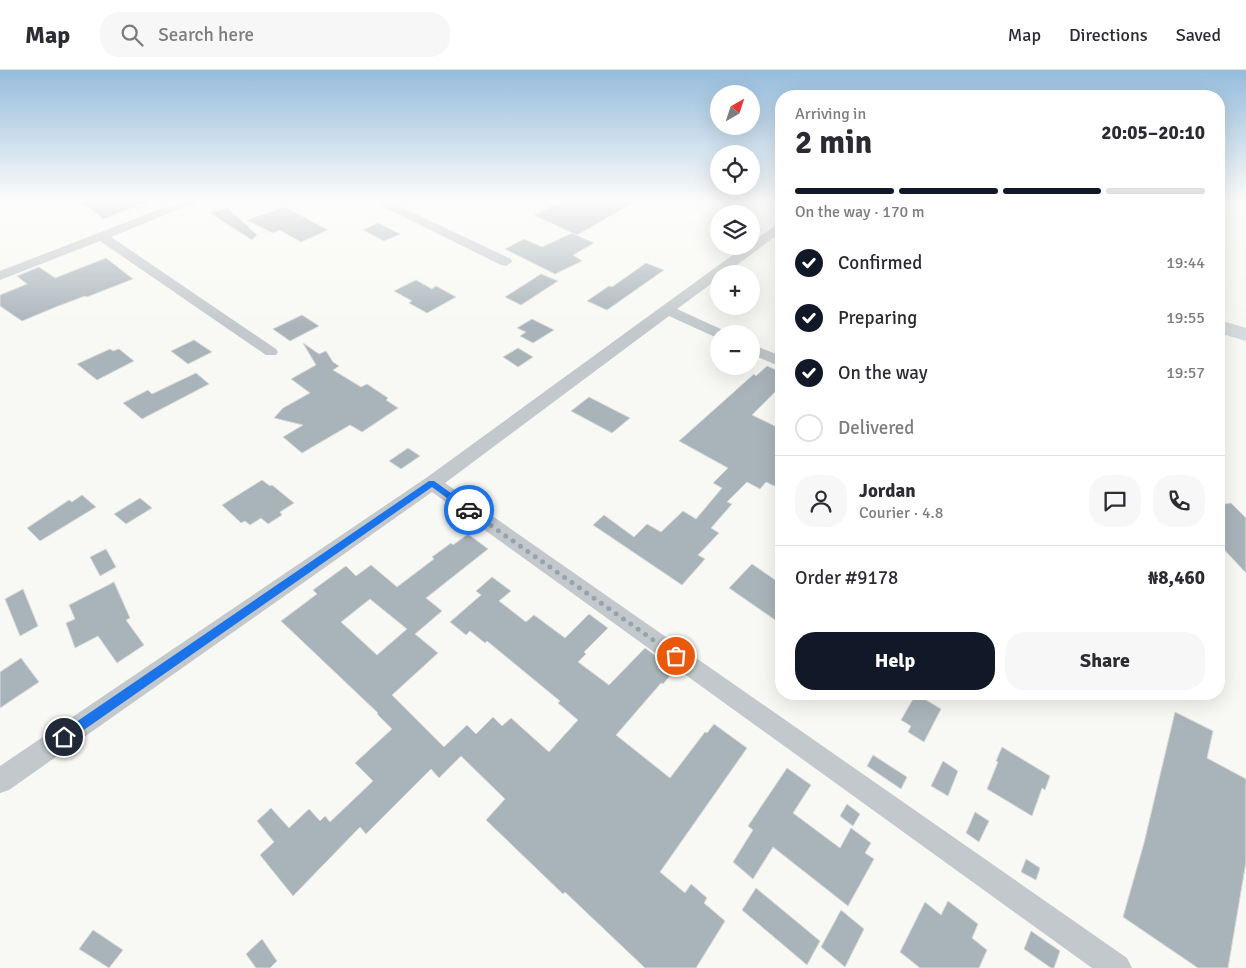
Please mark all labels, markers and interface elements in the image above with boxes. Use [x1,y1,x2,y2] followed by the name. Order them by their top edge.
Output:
[100,12,450,57] search box
[25,20,70,50] text: Map
[118,21,146,49] icon: search
[158,23,254,47] text: Search here
[1008,24,1041,46] text: Map
[1069,24,1148,46] text: Directions
[1176,24,1221,46] text: Saved
[710,85,760,135] north arrow
[710,85,760,375] map controls
[795,104,866,124] text: Arriving in
[1101,121,1205,145] text: 20:05–20:10
[795,123,872,162] text: 2 min
[710,145,760,195] button: locate
[795,202,925,222] text: On the way · 170 m
[710,205,760,255] button: layers
[795,249,823,277] icon: check
[838,251,922,275] text: Confirmed
[1166,253,1205,273] text: 19:44
[710,265,760,315] button: +
[795,304,823,332] icon: check
[838,306,917,330] text: Preparing
[1166,308,1205,328] text: 19:55
[710,325,760,375] button: −
[795,359,823,387] icon: check
[838,361,928,385] text: On the way
[1166,363,1205,383] text: 19:57
[838,416,914,440] text: Delivered
[795,475,847,527] button: person
[1089,475,1141,527] button: chat
[1153,475,1205,527] button: phone
[859,479,916,503] text: Jordan
[444,485,494,535] courier
[455,496,483,524] icon: car
[859,503,943,523] text: Courier · 4.8
[795,566,898,590] text: Order #9178
[1148,566,1205,590] text: ₦8,460
[795,632,995,690] button: Help
[1005,632,1205,690] button: Share
[655,635,697,677] pin
[662,642,690,670] icon: bag
[43,716,85,758] pin
[50,723,78,751] icon: home

